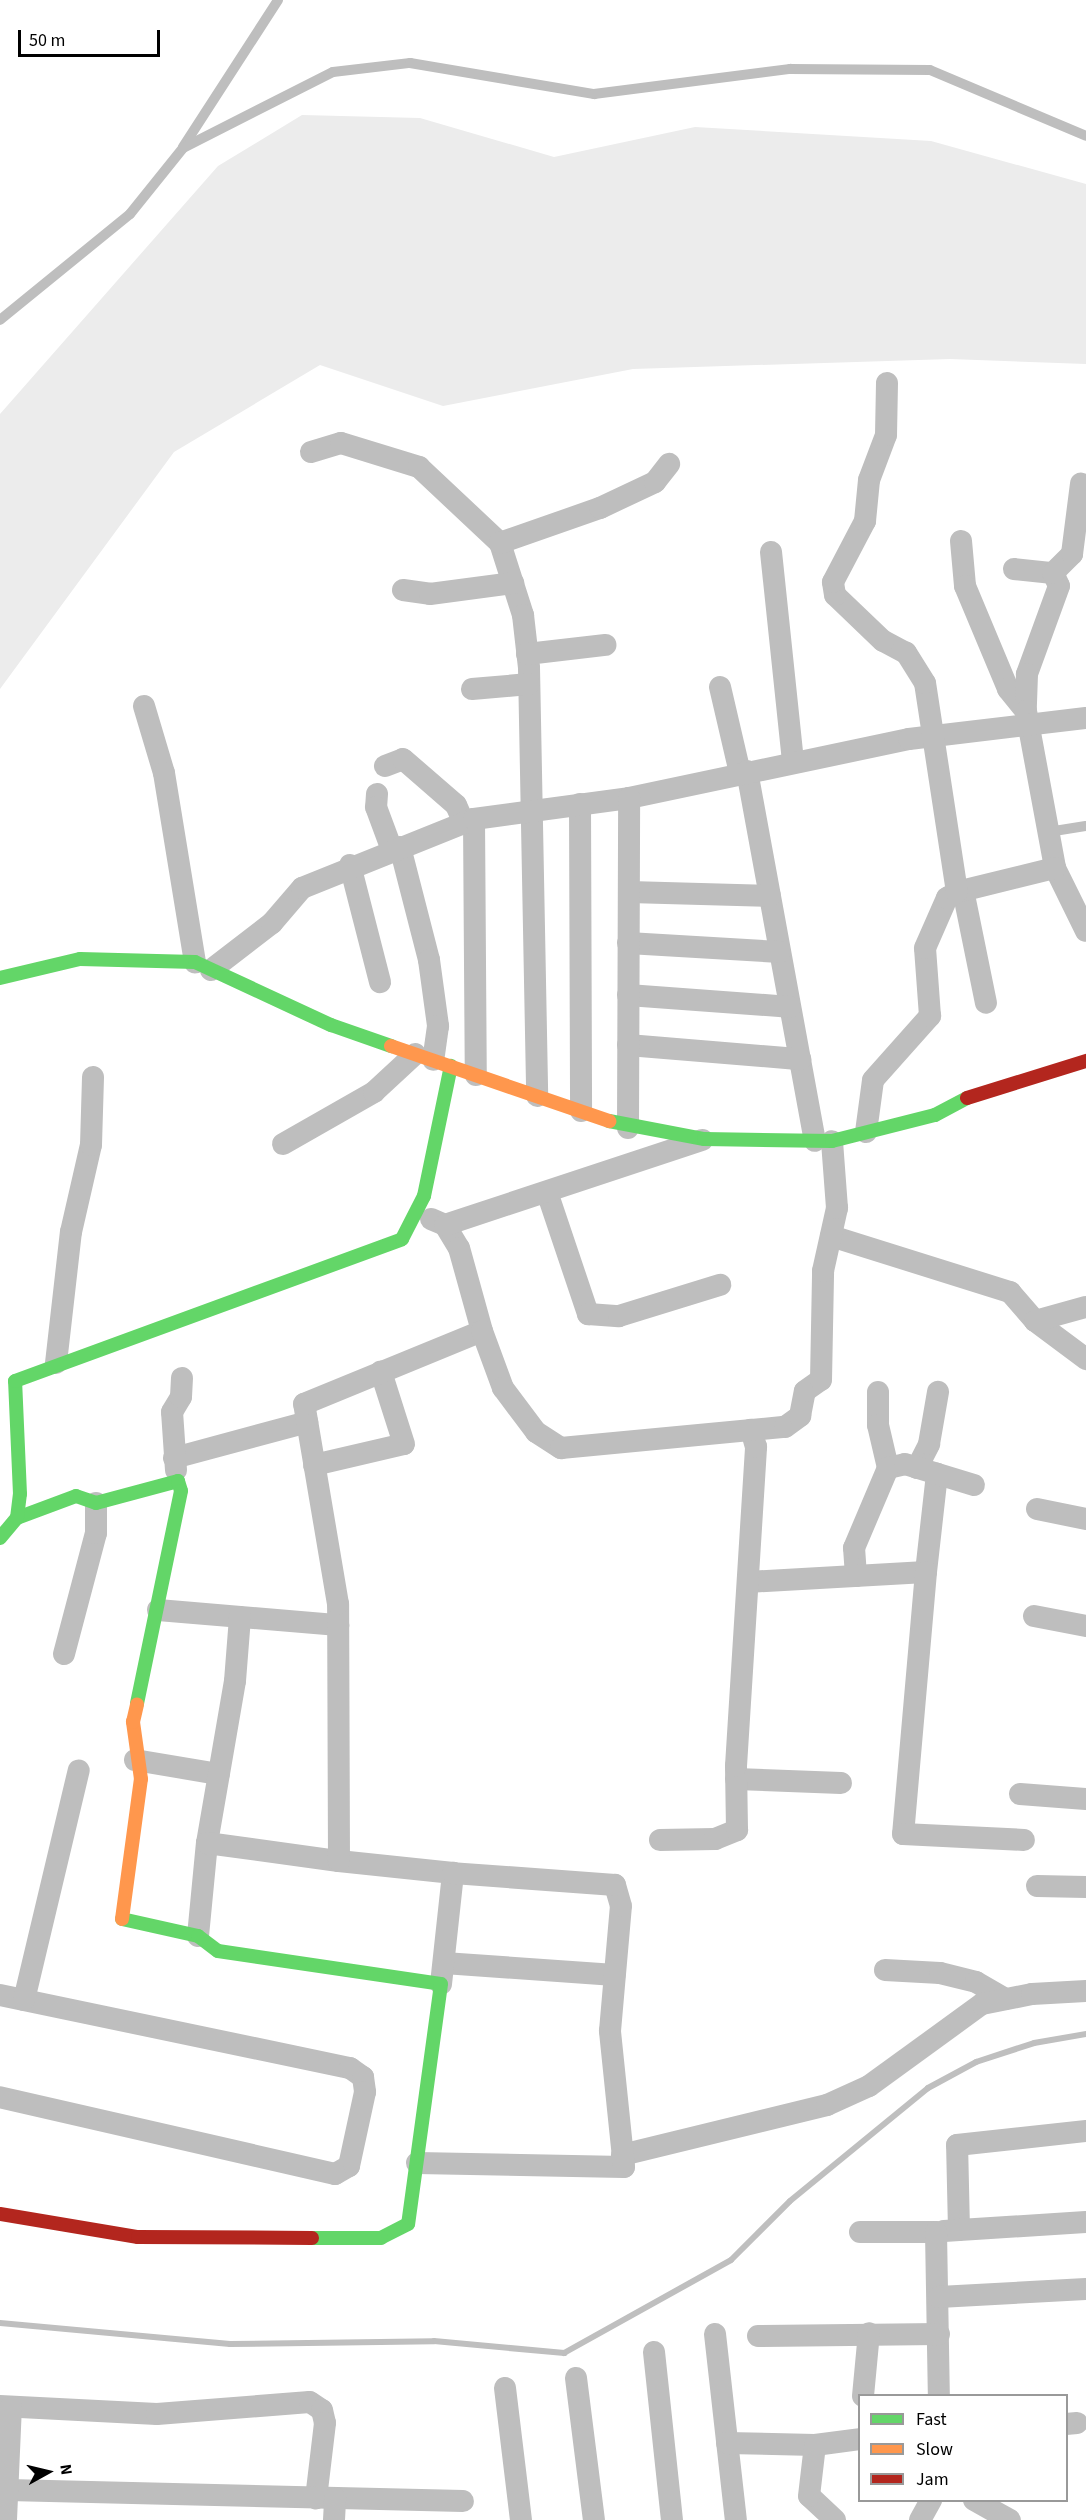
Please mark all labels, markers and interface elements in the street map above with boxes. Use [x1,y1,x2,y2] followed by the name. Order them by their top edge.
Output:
[21,18,164,56] scale bar
[29,28,65,53] text: 50 m
[858,2394,1068,2502] legend
[916,2407,947,2432] text: Fast
[916,2437,953,2462] text: Slow
[18,2442,78,2502] north arrow
[54,2463,77,2476] text: N
[916,2467,949,2492] text: Jam

